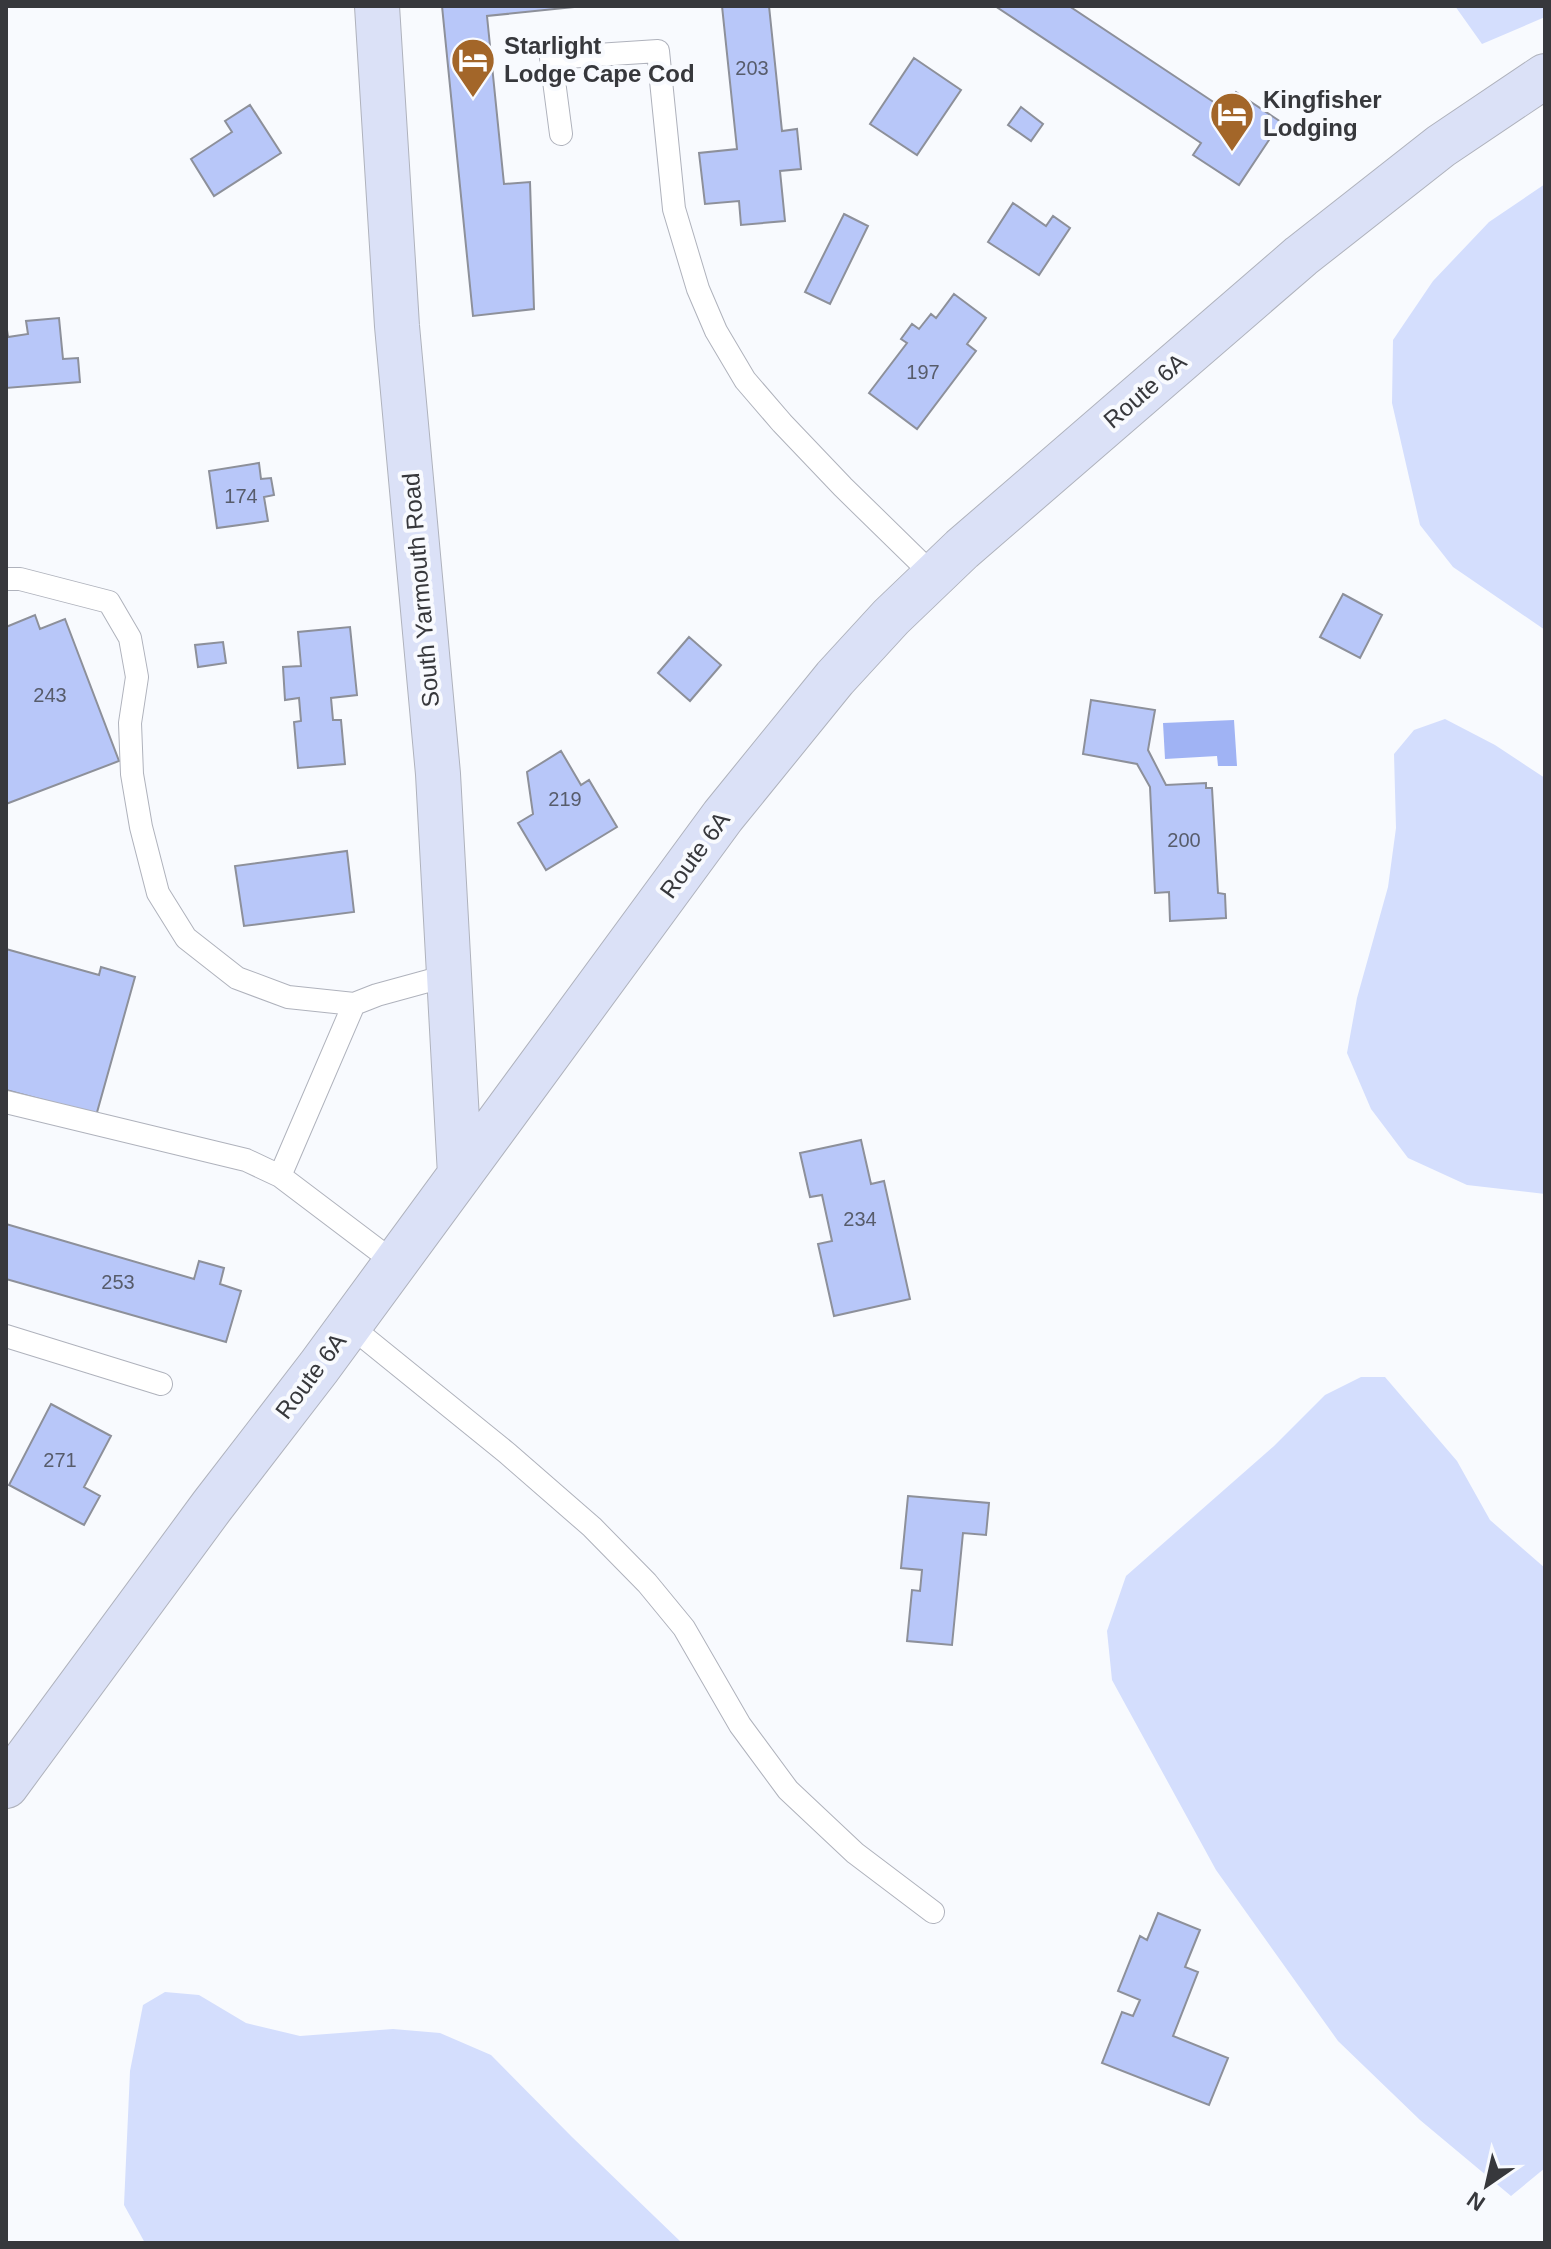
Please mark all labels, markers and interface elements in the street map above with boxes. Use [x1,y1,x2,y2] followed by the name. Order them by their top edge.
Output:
[504,32,695,87] place label: Starlight Lodge Cape Cod
[449,36,497,99] hotel icon: Starlight Lodge Cape Cod
[735,57,769,79] house number: 203
[1263,86,1382,141] place label: Kingfisher Lodging
[1208,90,1256,153] hotel icon: Kingfisher Lodging
[1098,348,1191,434] street label: Route 6A
[906,361,940,383] house number: 197
[397,472,444,708] street label: South Yarmouth Road
[224,485,258,507] house number: 174
[33,684,67,706] house number: 243
[548,788,582,810] house number: 219
[654,806,735,903] street label: Route 6A
[1167,829,1201,851] house number: 200
[843,1208,877,1230] house number: 234
[101,1271,135,1293] house number: 253
[270,1328,351,1424] street label: Route 6A
[43,1449,77,1471] house number: 271
[1447,2145,1527,2225] north arrow
[1463,2186,1490,2216] text: N

